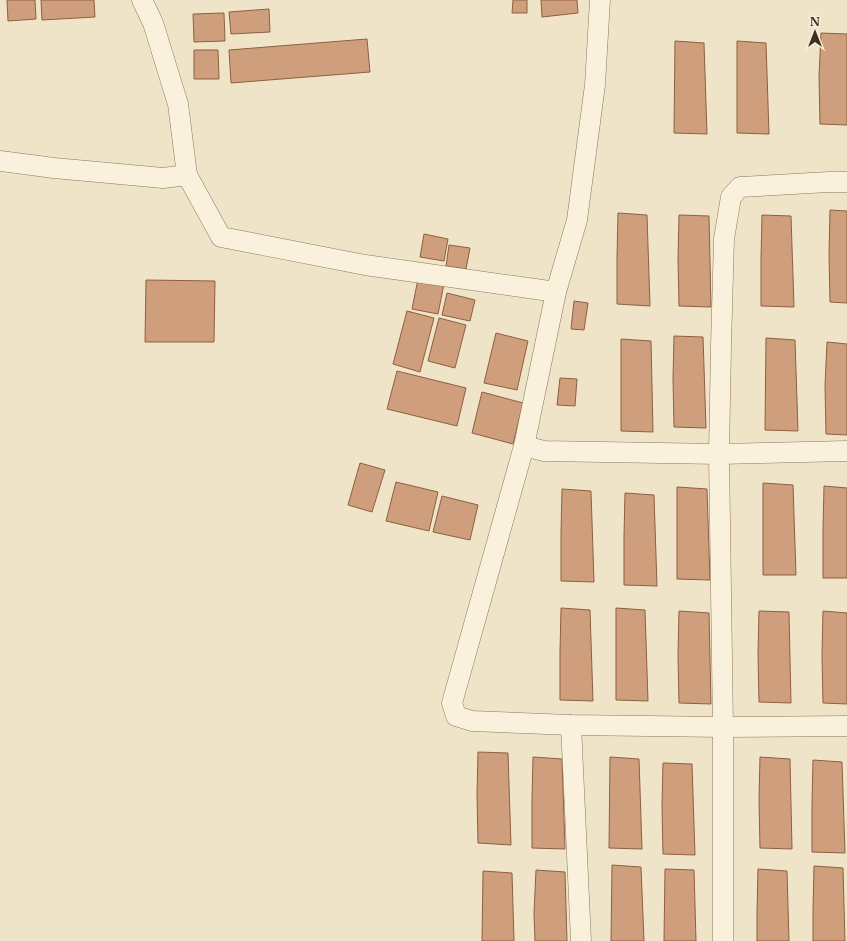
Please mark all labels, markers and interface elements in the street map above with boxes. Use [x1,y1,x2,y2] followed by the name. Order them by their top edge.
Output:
[795,12,835,52] north arrow
[810,15,821,29] text: N

